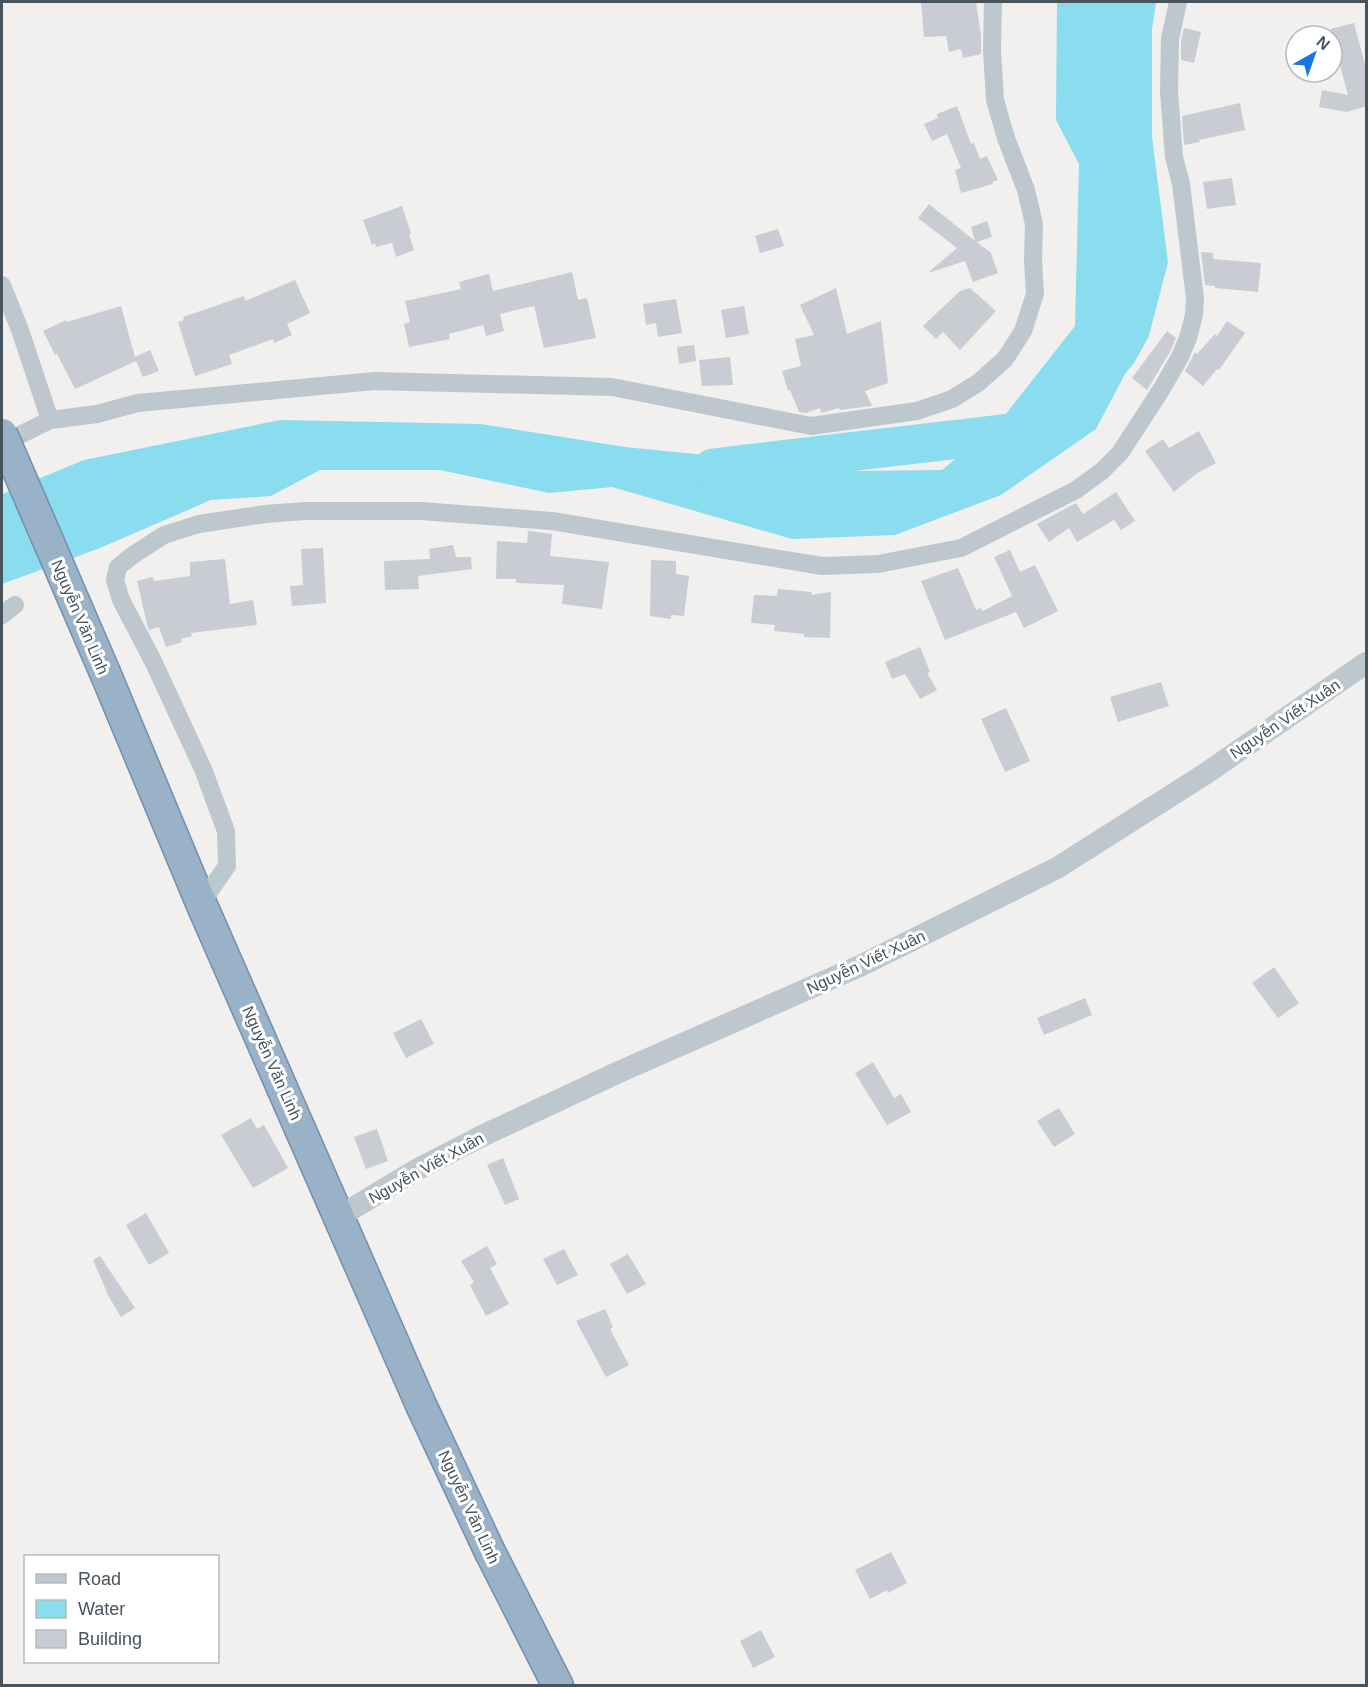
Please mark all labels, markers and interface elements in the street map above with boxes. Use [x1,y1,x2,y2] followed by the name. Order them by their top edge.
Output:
[1284,24,1344,84] north arrow
[1313,33,1333,53] text: N
[48,557,113,677] street label: Nguyễn Văn Linh
[1226,675,1343,762] street label: Nguyễn Viết Xuân
[804,926,928,997] street label: Nguyễn Viết Xuân
[239,1003,306,1123] street label: Nguyễn Văn Linh
[365,1128,486,1207] street label: Nguyễn Viết Xuân
[435,1447,504,1566] street label: Nguyễn Văn Linh
[24,1555,219,1663] legend
[78,1569,121,1589] text: Road
[78,1599,125,1619] text: Water
[78,1629,142,1649] text: Building

